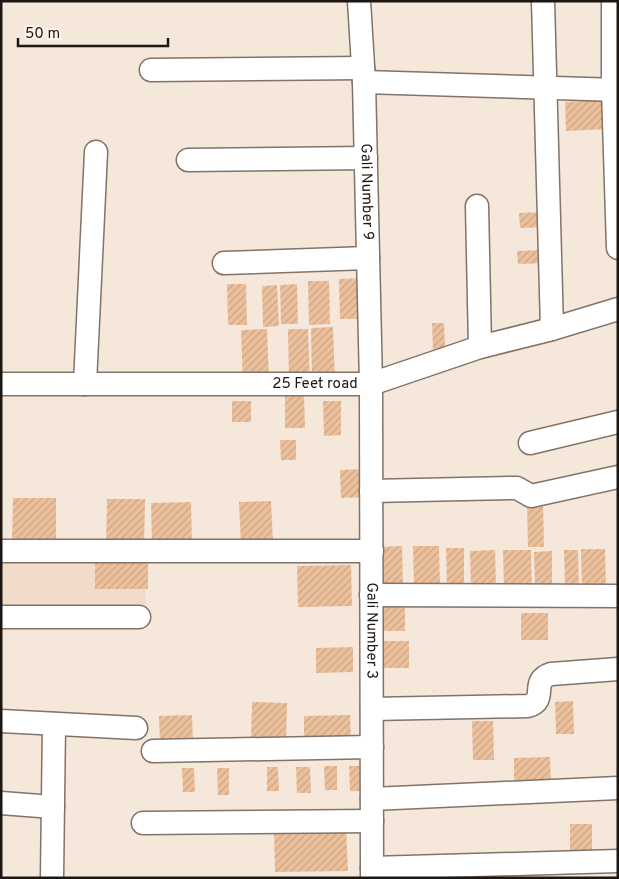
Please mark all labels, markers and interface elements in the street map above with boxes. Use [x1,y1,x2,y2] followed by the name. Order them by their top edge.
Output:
[18,15,168,47] scale bar
[25,25,60,44] text: 50 m
[356,143,377,240] street label: Gali Number 9
[272,375,358,394] street label: 25 Feet road
[362,582,381,679] street label: Gali Number 3

